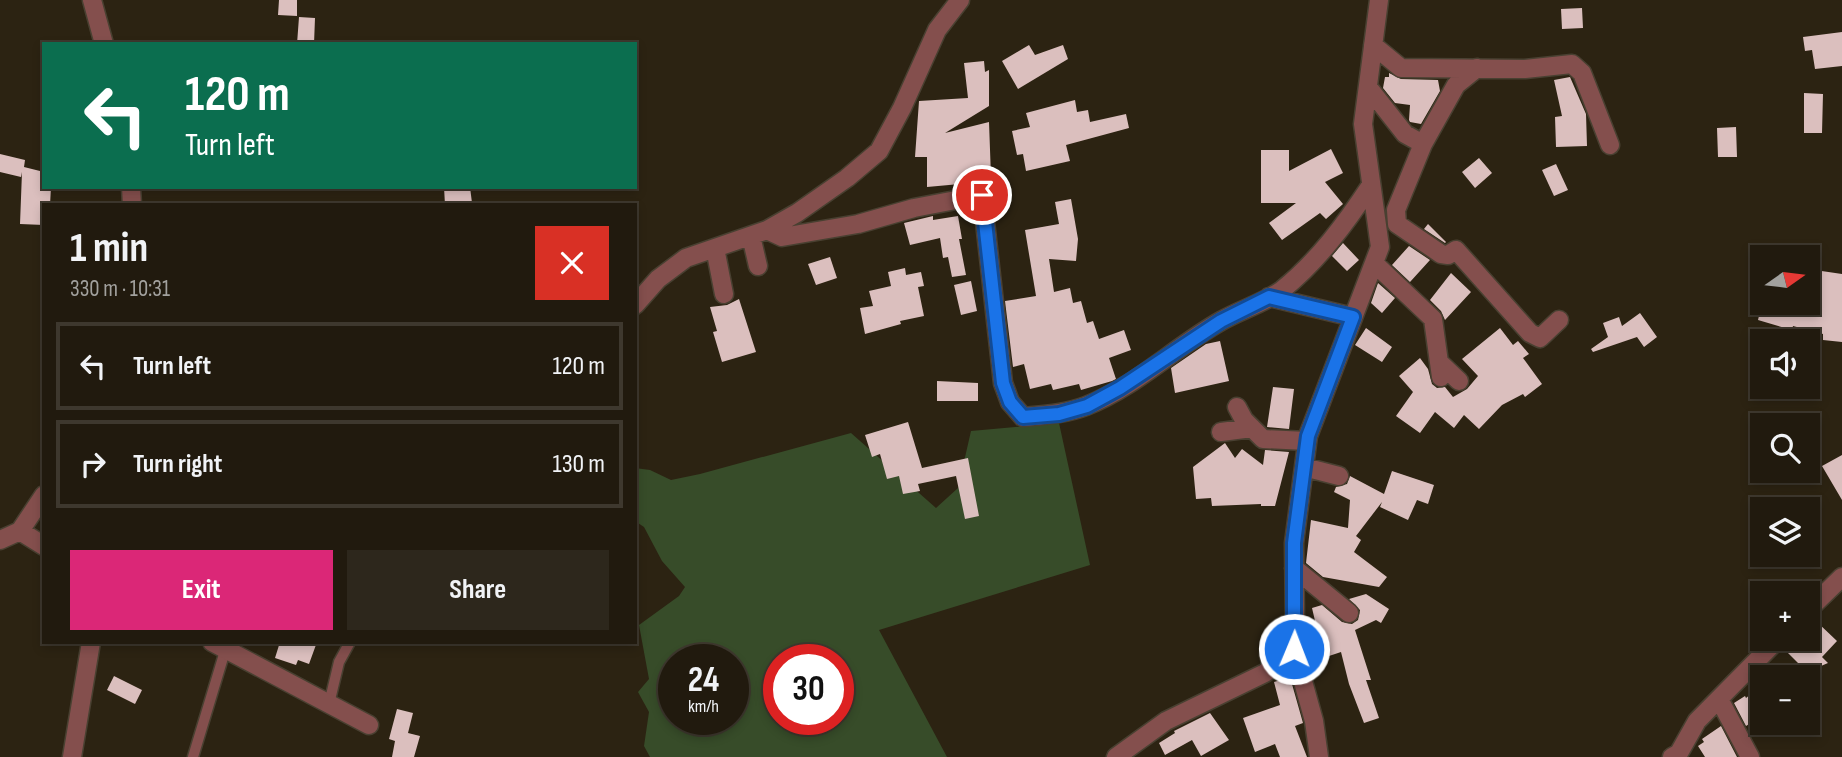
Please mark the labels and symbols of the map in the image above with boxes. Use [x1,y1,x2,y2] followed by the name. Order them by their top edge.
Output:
[952,165,1012,225] pin
[1750,245,1820,315] north arrow
[1257,612,1331,686] position arrow
[763,644,854,735] speed limit sign: 30

